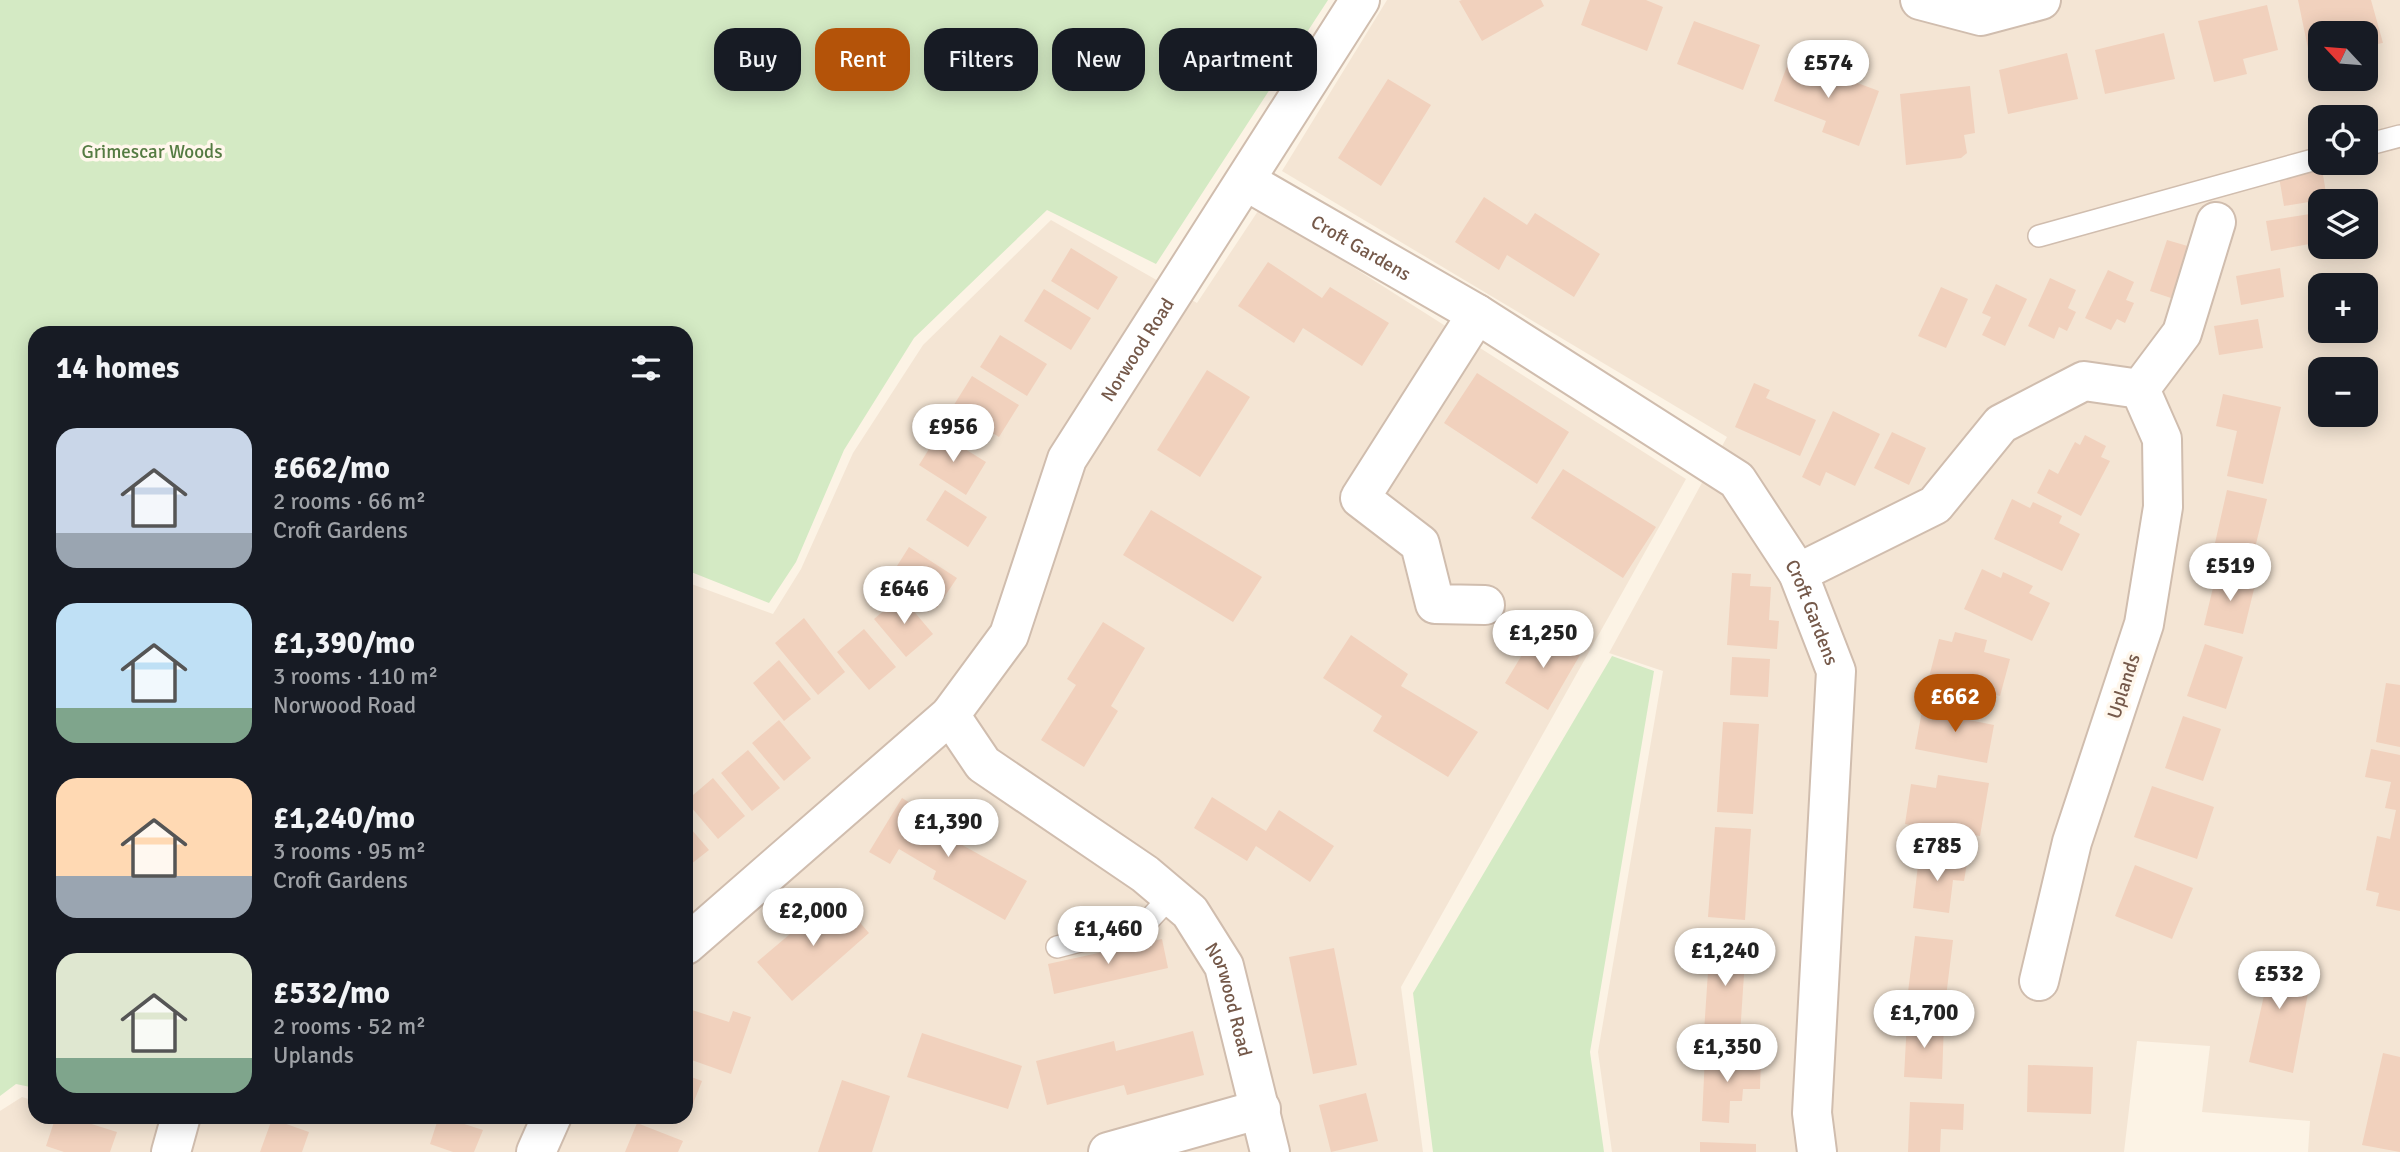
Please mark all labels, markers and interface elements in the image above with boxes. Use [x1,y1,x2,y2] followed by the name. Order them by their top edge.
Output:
[2308,21,2378,91] north arrow
[2308,21,2378,427] map controls
[714,28,801,91] chip: Buy
[815,28,910,91] chip: Rent
[924,28,1038,91] chip: Filters
[1052,28,1145,91] chip: New
[1159,28,1317,91] chip: Apartment
[1787,41,1869,100] pin: £574
[1803,48,1853,77] text: £574
[2308,105,2378,175] button: locate
[82,140,222,164] park label: Grimescar Woods
[2308,189,2378,259] button: layers
[1306,210,1415,286] street label: Croft Gardens
[2308,273,2378,343] button: +
[1096,293,1180,406] street label: Norwood Road
[627,349,665,387] icon: filters
[56,350,179,387] text: 14 homes
[2308,357,2378,427] button: −
[912,405,994,464] pin: £956
[928,412,978,441] text: £956
[273,450,390,487] text: £662/mo
[112,456,196,540] icon: home
[273,487,426,516] text: 2 rooms · 66 m²
[273,516,408,545] text: Croft Gardens
[2189,544,2271,603] pin: £519
[2205,551,2255,580] text: £519
[1779,555,1844,669] street label: Croft Gardens
[863,566,945,626] pin: £646
[879,574,929,603] text: £646
[1486,610,1600,670] pin: £1,250
[1509,618,1577,647] text: £1,250
[273,625,415,662] text: £1,390/mo
[112,631,196,715] icon: home
[2102,651,2146,722] street label: Uplands
[273,662,438,691] text: 3 rooms · 110 m²
[1914,674,1996,734] pin: £662
[1930,682,1980,711] text: £662
[273,691,416,720] text: Norwood Road
[273,800,415,837] text: £1,240/mo
[891,800,1005,859] pin: £1,390
[112,806,196,890] icon: home
[914,807,982,836] text: £1,390
[1896,824,1978,883] pin: £785
[1912,831,1962,860] text: £785
[273,837,426,866] text: 3 rooms · 95 m²
[273,866,408,895] text: Croft Gardens
[756,888,870,948] pin: £2,000
[779,896,847,925] text: £2,000
[1051,906,1165,966] pin: £1,460
[1074,914,1142,943] text: £1,460
[1668,928,1782,988] pin: £1,240
[1691,936,1759,965] text: £1,240
[1199,938,1257,1059] street label: Norwood Road
[2238,951,2320,1011] pin: £532
[2254,959,2304,988] text: £532
[273,975,390,1012] text: £532/mo
[112,981,196,1065] icon: home
[1867,990,1981,1050] pin: £1,700
[1890,998,1958,1027] text: £1,700
[273,1012,426,1041] text: 2 rooms · 52 m²
[1670,1024,1784,1084] pin: £1,350
[1693,1032,1761,1061] text: £1,350
[273,1041,354,1070] text: Uplands

